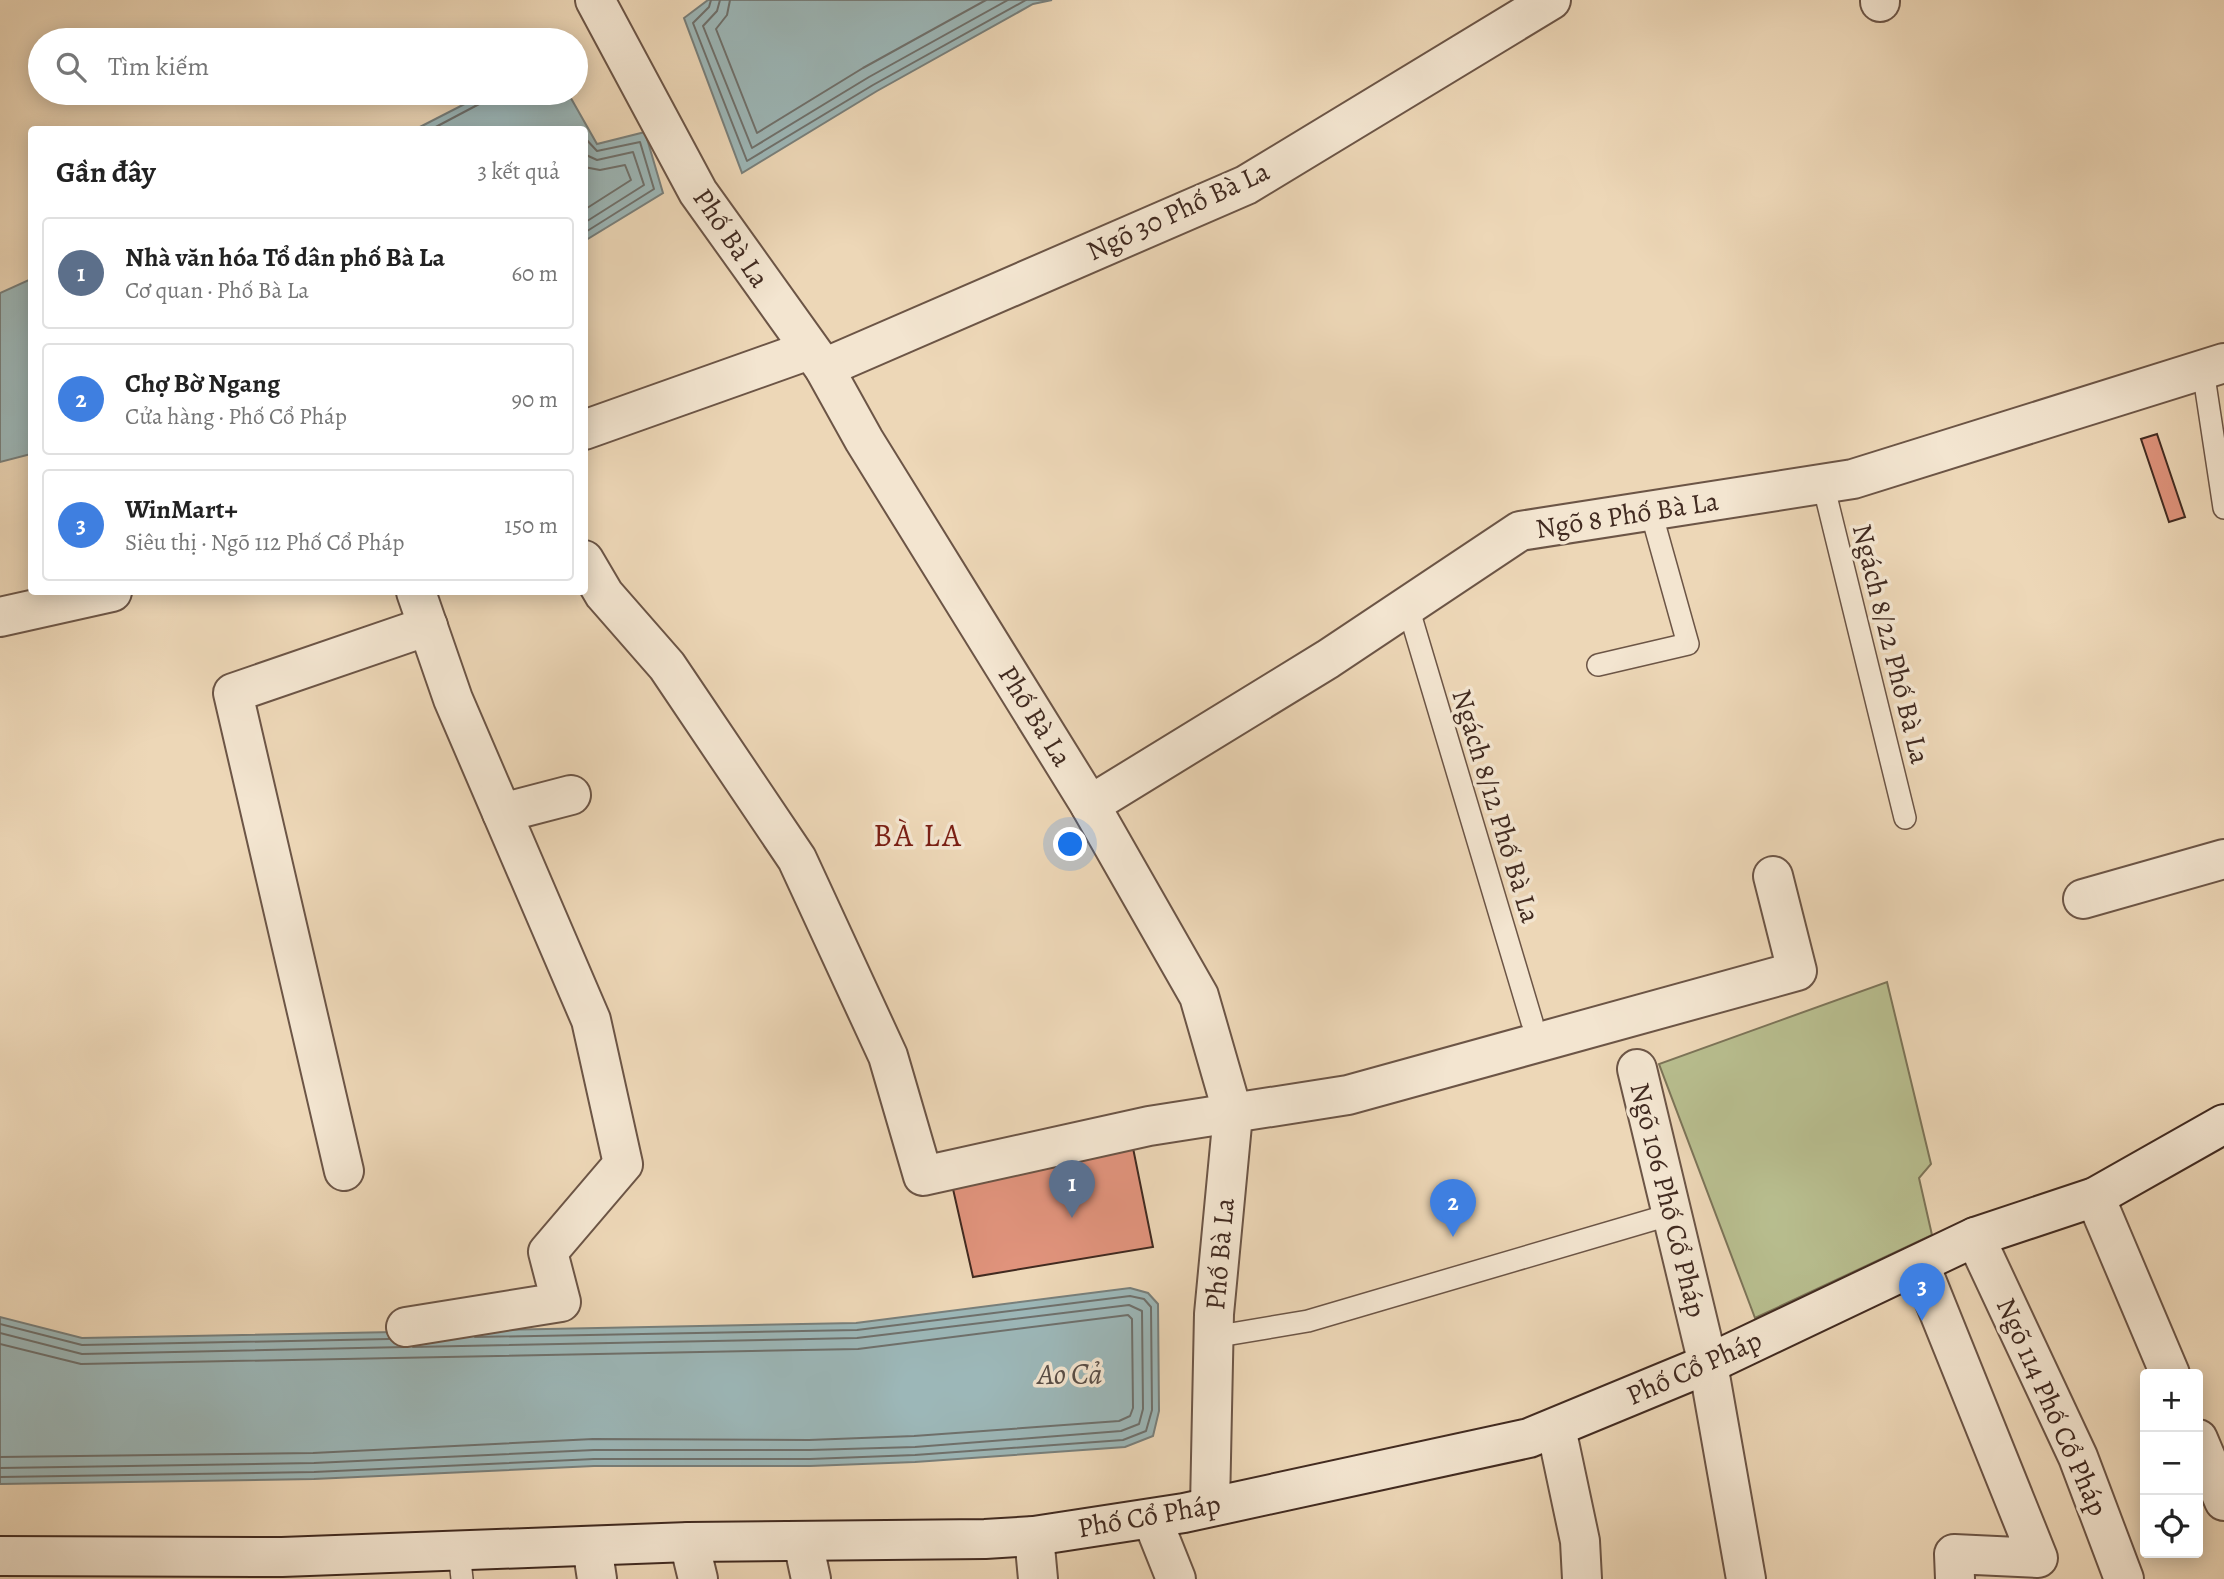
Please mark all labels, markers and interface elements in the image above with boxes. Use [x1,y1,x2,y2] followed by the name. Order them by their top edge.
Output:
[28,28,588,105] search box
[52,48,90,86] icon: search
[108,49,209,84] text: Tìm kiếm
[56,152,156,192] text: Gần đây
[1080,152,1276,270] street label: Ngõ 30 Phố Bà La
[477,156,560,187] text: 3 kết quả
[684,181,778,295] street label: Phố Bà La
[125,240,445,275] text: Nhà văn hóa Tổ dân phố Bà La
[77,258,85,289] text: 1
[511,258,558,289] text: 60 m
[125,275,309,306] text: Cơ quan · Phố Bà La
[125,366,280,401] text: Chợ Bờ Ngang
[75,384,87,415] text: 2
[512,384,558,415] text: 90 m
[125,401,347,432] text: Cửa hàng · Phố Cổ Pháp
[1533,482,1721,548] street label: Ngõ 8 Phố Bà La
[125,492,238,527] text: WinMart+
[76,510,86,541] text: 3
[504,510,558,541] text: 150 m
[1843,520,1939,768] street label: Ngách 8/22 Phố Bà La
[125,527,404,558] text: Siêu thị · Ngõ 112 Phố Cổ Pháp
[989,658,1081,774] street label: Phố Bà La
[1442,685,1550,927] street label: Ngách 8/12 Phố Bà La
[873,813,963,857] district label: BÀ LA
[1053,827,1087,861] your location
[1620,1079,1716,1321] street label: Ngõ 106 Phố Cổ Pháp
[1049,1160,1095,1218] pin: 1
[1430,1179,1476,1237] pin: 2
[1196,1196,1244,1312] street label: Phố Bà La
[1899,1263,1945,1321] pin: 3
[1987,1292,2117,1522] street label: Ngõ 114 Phố Cổ Pháp
[1620,1321,1768,1415] street label: Phố Cổ Pháp
[1036,1354,1103,1394] water label: Ao Cả
[2140,1369,2203,1558] map controls
[2140,1369,2203,1432] button: +
[2140,1432,2203,1495] button: −
[1075,1485,1223,1547] street label: Phố Cổ Pháp
[2140,1495,2203,1558] button: locate

